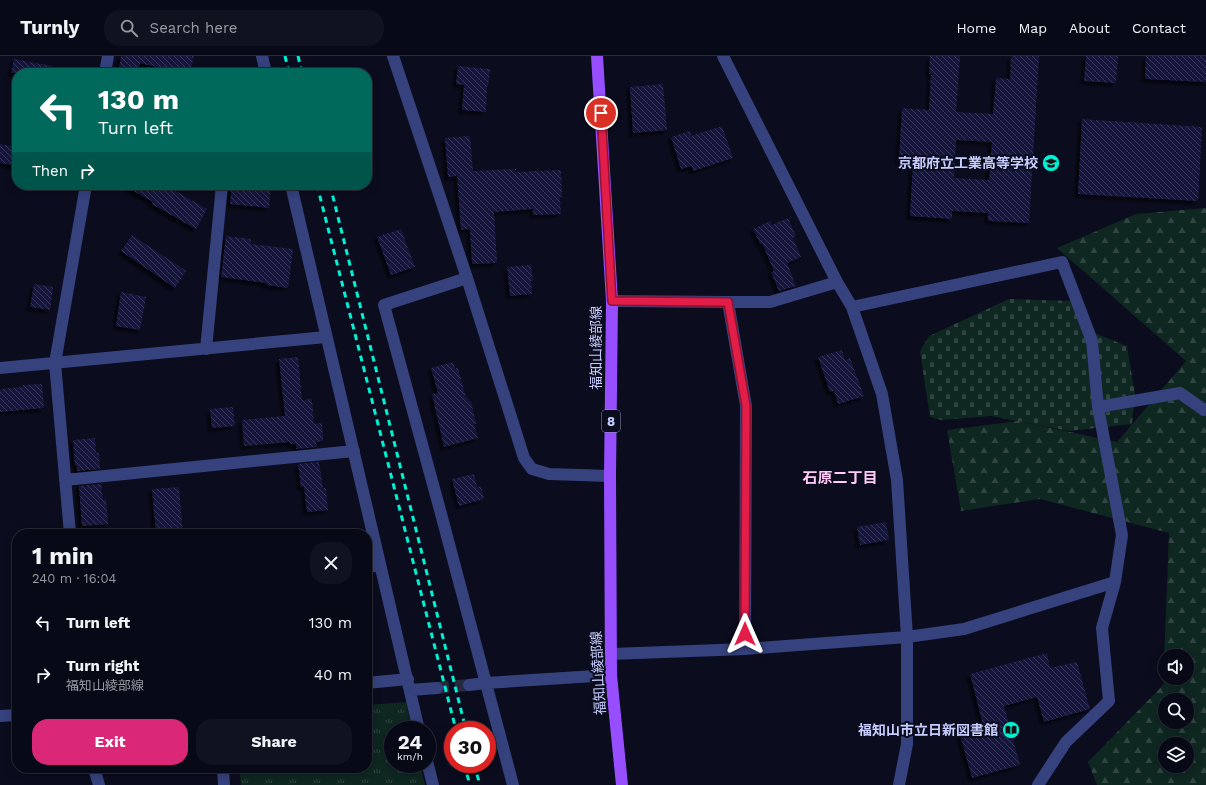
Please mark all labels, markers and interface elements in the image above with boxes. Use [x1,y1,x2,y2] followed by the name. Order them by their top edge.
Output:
[104,10,384,46] search box
[20,16,80,39] text: Turnly
[118,17,140,39] icon: search
[150,19,237,37] text: Search here
[956,20,996,36] text: Home
[1018,20,1047,36] text: Map
[1069,20,1110,36] text: About
[1132,20,1186,36] text: Contact
[98,83,179,116] text: 130 m
[32,84,84,136] icon: left
[584,96,618,130] pin
[590,102,612,124] icon: arrive
[98,117,173,138] text: Turn left
[1041,153,1061,173] school or university icon: 京都府立工業高等学校
[898,155,1038,171] place label: 京都府立工業高等学校
[76,160,98,182] icon: right
[32,162,68,180] text: Then
[588,306,604,390] street label: 福知山綾部線
[602,410,620,432] road number: 8
[802,469,878,487] district label: 石原二丁目
[32,542,94,570] text: 1 min
[310,542,352,584] button: close
[32,571,116,586] text: 240 m · 16:04
[32,612,54,634] icon: left
[724,613,766,655] position arrow
[66,614,130,632] text: Turn left
[309,614,352,632] text: 130 m
[588,631,608,715] street label: 福知山綾部線
[1158,649,1194,773] map controls
[1158,649,1194,685] button: sound
[66,657,139,675] text: Turn right
[32,664,54,686] icon: right
[314,666,352,684] text: 40 m
[66,678,144,693] text: 福知山綾部線
[1158,693,1194,729] button: search
[32,719,188,765] button: Exit
[196,719,352,765] button: Share
[1001,720,1021,740] library icon: 福知山市立日新図書館
[444,721,496,773] speed limit sign: 30
[858,722,998,738] place label: 福知山市立日新図書館
[398,730,422,754] text: 24
[1158,737,1194,773] button: layers
[397,751,423,762] text: km/h

